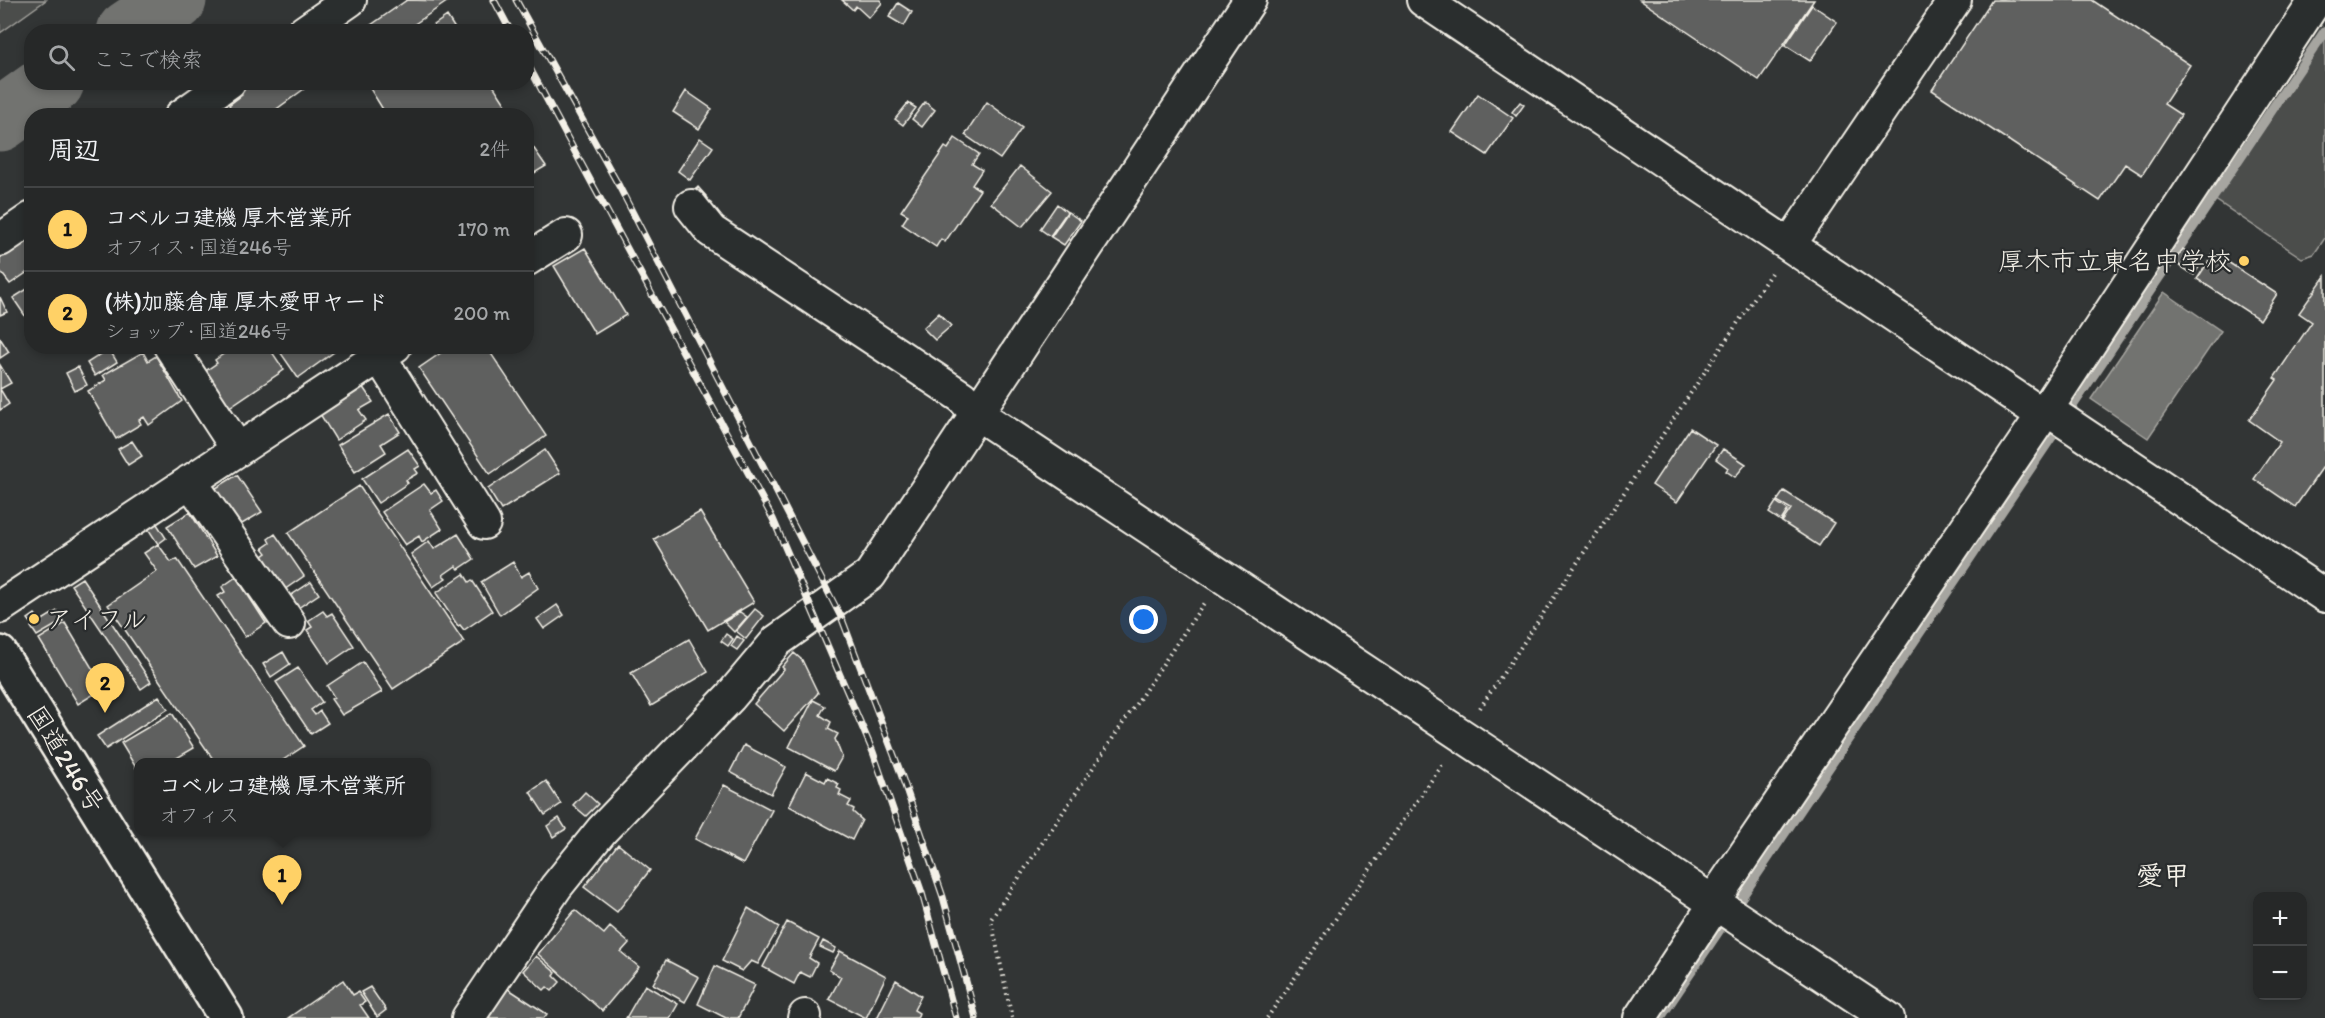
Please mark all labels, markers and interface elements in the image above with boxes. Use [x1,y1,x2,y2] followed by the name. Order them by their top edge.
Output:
[24,24,534,90] search box
[45,41,78,74] icon: search
[93,46,203,73] text: ここで検索
[48,134,100,166] text: 周辺
[479,137,510,161] text: 2件
[105,204,352,231] text: コベルコ建機 厚木営業所
[63,217,72,241] text: 1
[457,217,510,241] text: 170 m
[105,235,292,259] text: オフィス · 国道246号
[1998,245,2232,277] place label: 厚木市立東名中学校
[2237,254,2251,268] marker: 厚木市立東名中学校
[105,288,388,315] text: (株)加藤倉庫 厚木愛甲ヤード
[62,301,73,325] text: 2
[454,301,510,325] text: 200 m
[105,319,291,343] text: ショップ · 国道246号
[46,603,147,635] place label: アイフル
[1129,605,1158,634] your location
[27,612,41,626] marker: アイフル
[86,664,124,713] pin: 2
[20,699,112,819] street label: 国道246号
[134,758,431,836] popup
[159,772,406,799] text: コベルコ建機 厚木営業所
[159,803,239,827] text: オフィス
[262,856,302,905] pin: 1
[2136,859,2190,892] district label: 愛甲
[2253,892,2307,1000] map controls
[2253,892,2307,946] button: +
[2253,946,2307,1000] button: −

